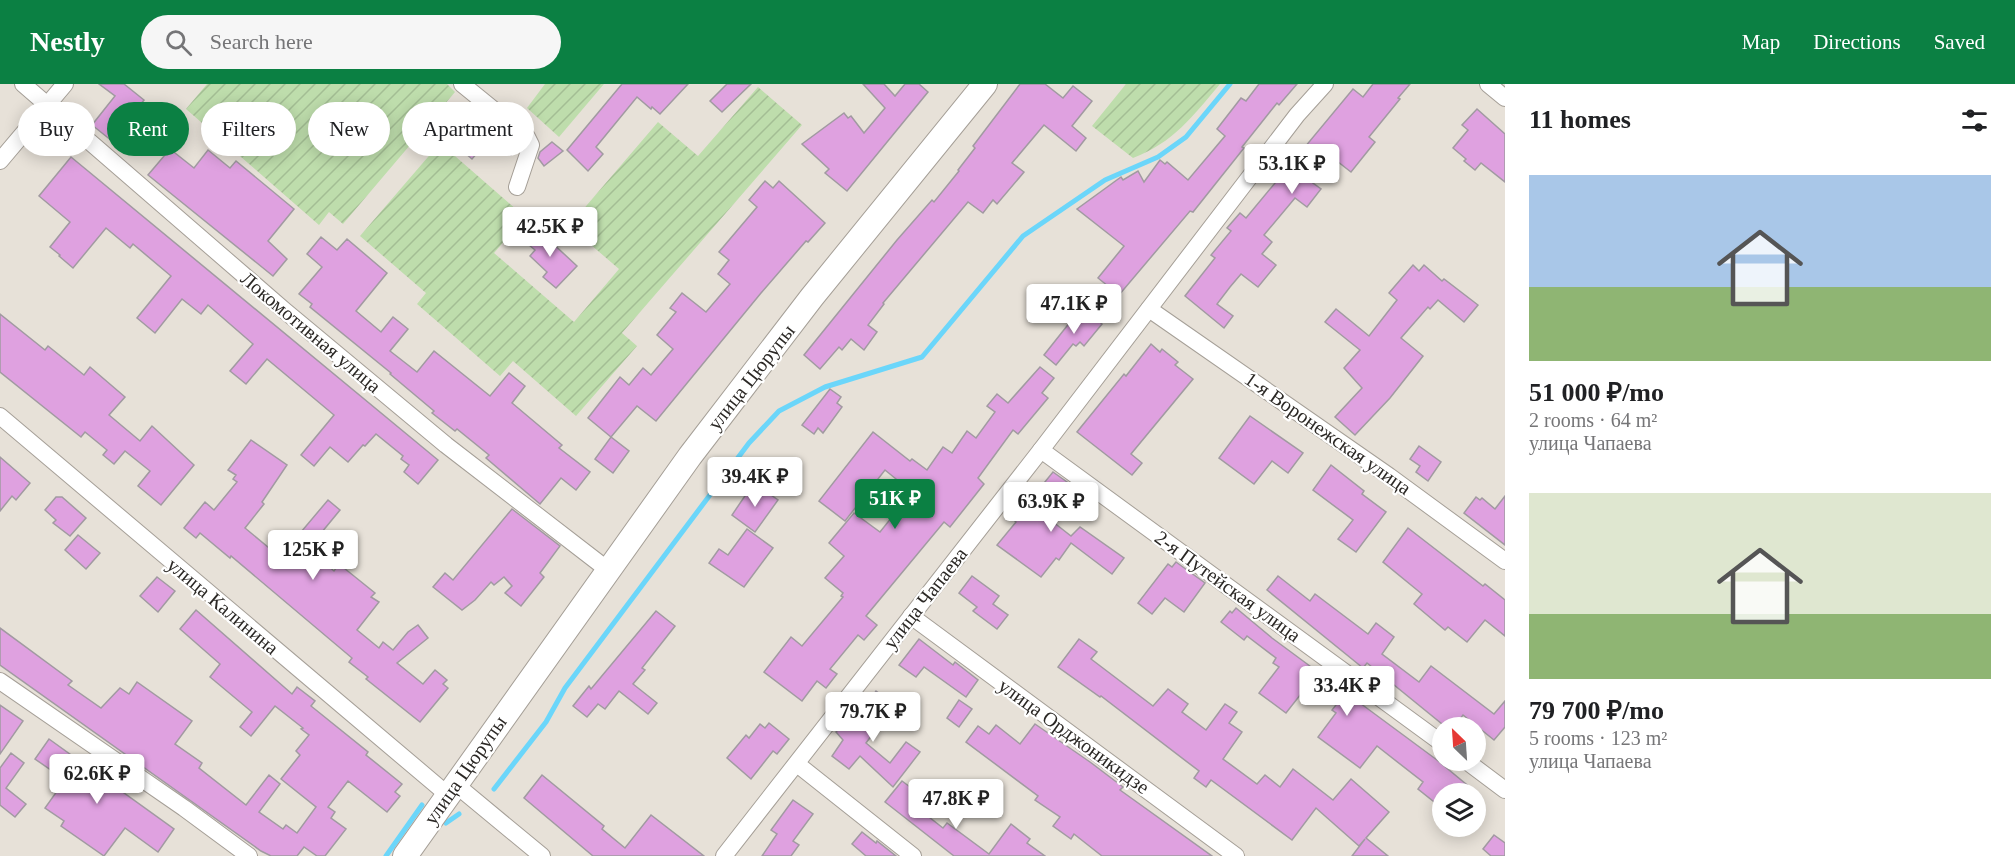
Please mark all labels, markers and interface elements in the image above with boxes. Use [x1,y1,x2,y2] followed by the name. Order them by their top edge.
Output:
[141,15,561,69] search box
[30,26,105,57] text: Nestly
[162,26,195,59] icon: search
[210,29,313,54] text: Search here
[1742,30,1780,54] text: Map
[1813,30,1901,54] text: Directions
[1934,30,1985,54] text: Saved
[18,102,95,156] chip: Buy
[107,102,189,156] chip: Rent
[201,102,296,156] chip: Filters
[308,102,390,156] chip: New
[402,102,534,156] chip: Apartment
[1958,104,1991,137] icon: filters
[1529,105,1631,134] text: 11 homes
[1237,144,1347,195] pin: 53.1K ₽
[1258,152,1326,174] text: 53.1K ₽
[495,207,605,258] pin: 42.5K ₽
[1706,214,1814,322] icon: home
[516,215,584,237] text: 42.5K ₽
[236,267,386,398] street label: Локомотивная улица
[1019,284,1129,335] pin: 47.1K ₽
[1040,292,1108,314] text: 47.1K ₽
[703,320,800,435] street label: улица Цюрупы
[1240,367,1415,500] street label: 1-я Воронежская улица
[1529,378,1664,407] text: 51 000 ₽/mo
[1529,409,1657,431] text: 2 rooms · 64 m²
[1529,432,1652,454] text: улица Чапаева
[700,457,810,508] pin: 39.4K ₽
[721,465,789,487] text: 39.4K ₽
[853,479,937,530] pin: 51K ₽
[996,482,1106,533] pin: 63.9K ₽
[869,487,921,509] text: 51K ₽
[1017,490,1085,512] text: 63.9K ₽
[1150,526,1305,647] street label: 2-я Путейская улица
[264,530,362,581] pin: 125K ₽
[1706,532,1814,640] icon: home
[282,538,344,560] text: 125K ₽
[879,543,972,654] street label: улица Чапаева
[162,553,283,660] street label: улица Калинина
[1292,666,1402,717] pin: 33.4K ₽
[994,674,1154,799] street label: улица Орджоникидзе
[1313,674,1381,696] text: 33.4K ₽
[818,692,928,743] pin: 79.7K ₽
[1529,696,1664,725] text: 79 700 ₽/mo
[839,700,907,722] text: 79.7K ₽
[419,711,511,829] street label: улица Цюрупы
[1432,717,1486,771] north arrow
[1432,717,1486,837] map controls
[1529,727,1667,749] text: 5 rooms · 123 m²
[1529,750,1652,772] text: улица Чапаева
[42,754,152,805] pin: 62.6K ₽
[63,762,131,784] text: 62.6K ₽
[901,779,1011,830] pin: 47.8K ₽
[1432,783,1486,837] button: layers
[922,787,990,809] text: 47.8K ₽

